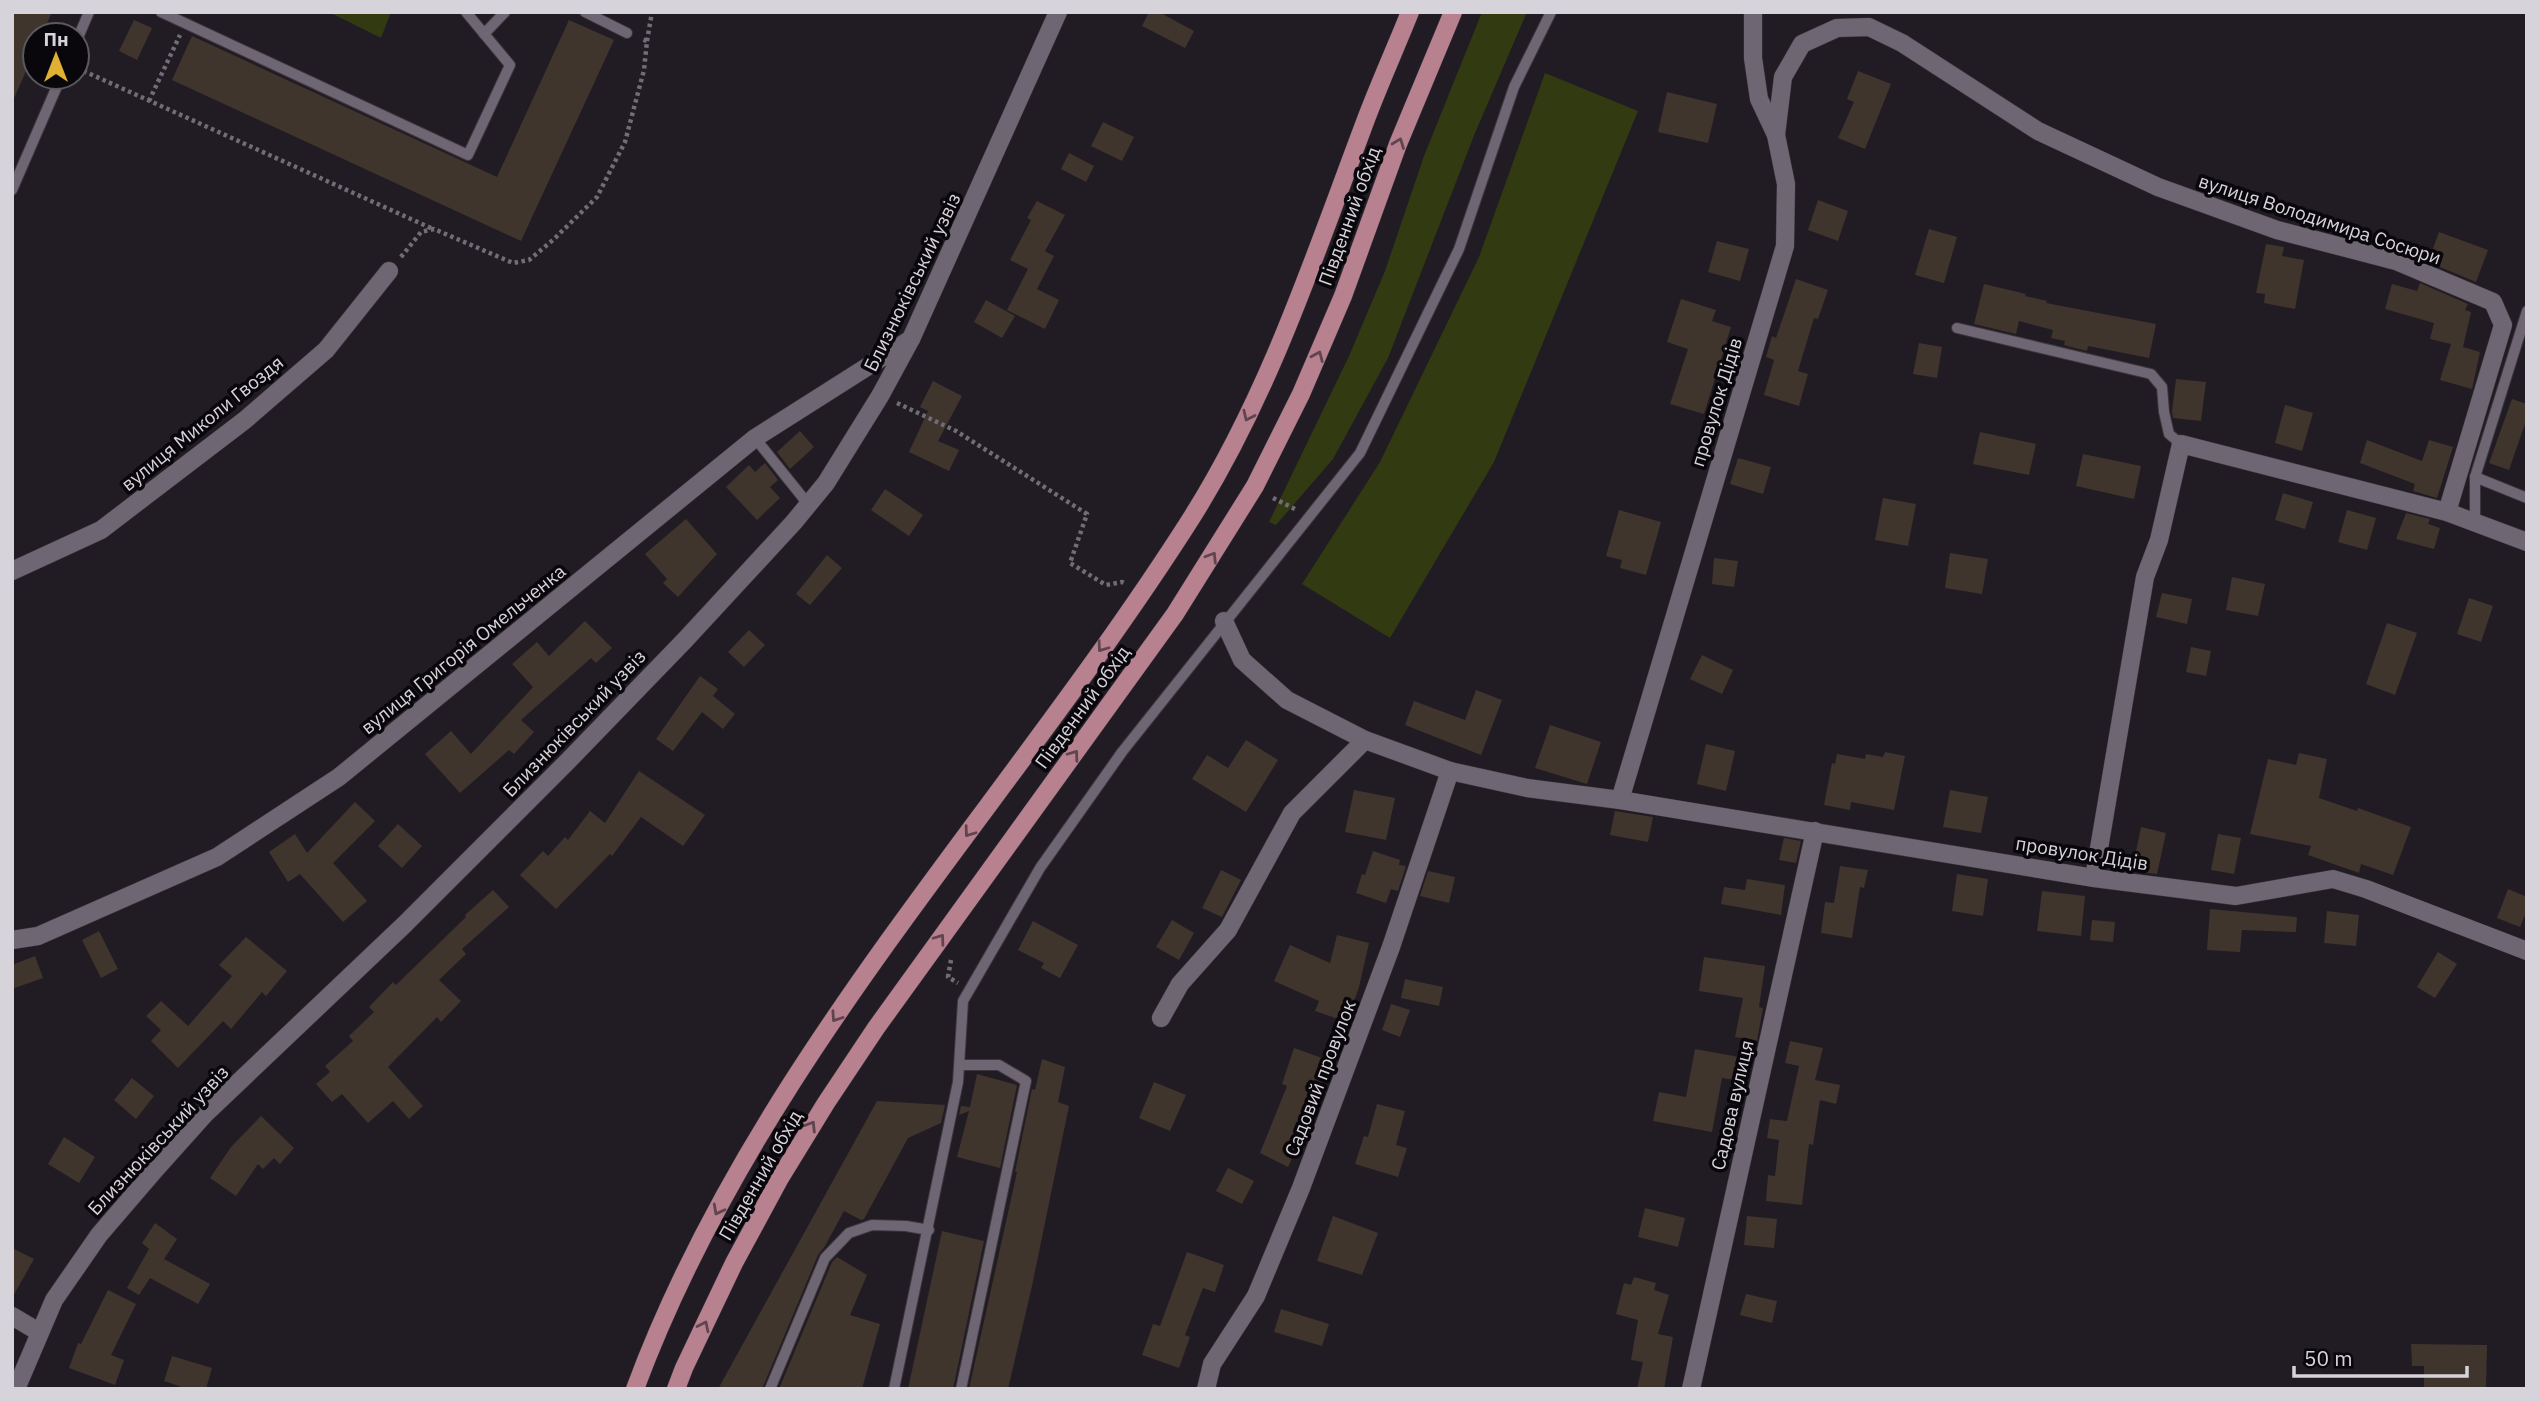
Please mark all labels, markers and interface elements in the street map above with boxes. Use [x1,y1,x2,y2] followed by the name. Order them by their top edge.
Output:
[21,21,91,91] north arrow
[43,27,69,51] text: Пн
[1390,138,1404,150] one-way arrow
[1313,143,1385,289] street label: Південний обхід
[2196,168,2444,270] street label: вулиця Володимира Сосюри
[858,189,966,375] street label: Близнюківський узвіз
[1685,335,1747,469] street label: провулок Дідів
[116,350,288,496] street label: вулиця Миколи Гвоздя
[1309,350,1323,362] one-way arrow
[1242,409,1256,422] one-way arrow
[1204,551,1217,564] one-way arrow
[356,559,570,739] street label: вулиця Григорія Омельченка
[1098,639,1110,652] one-way arrow
[1029,641,1135,773] street label: Південний обхід
[497,644,651,802] street label: Близнюківський узвіз
[1066,750,1078,763] one-way arrow
[965,824,977,837] one-way arrow
[2014,831,2150,875] street label: провулок Дідів
[932,934,944,947] one-way arrow
[1279,996,1361,1160] street label: Садовий провулок
[832,1009,845,1022] one-way arrow
[1705,1038,1759,1172] street label: Садова вулиця
[82,1060,234,1220] street label: Близнюківський узвіз
[713,1106,807,1244] street label: Південний обхід
[803,1121,816,1134] one-way arrow
[712,1203,726,1216] one-way arrow
[695,1321,709,1333] one-way arrow
[2294,1334,2467,1378] scale bar
[2304,1344,2353,1372] text: 50 m

